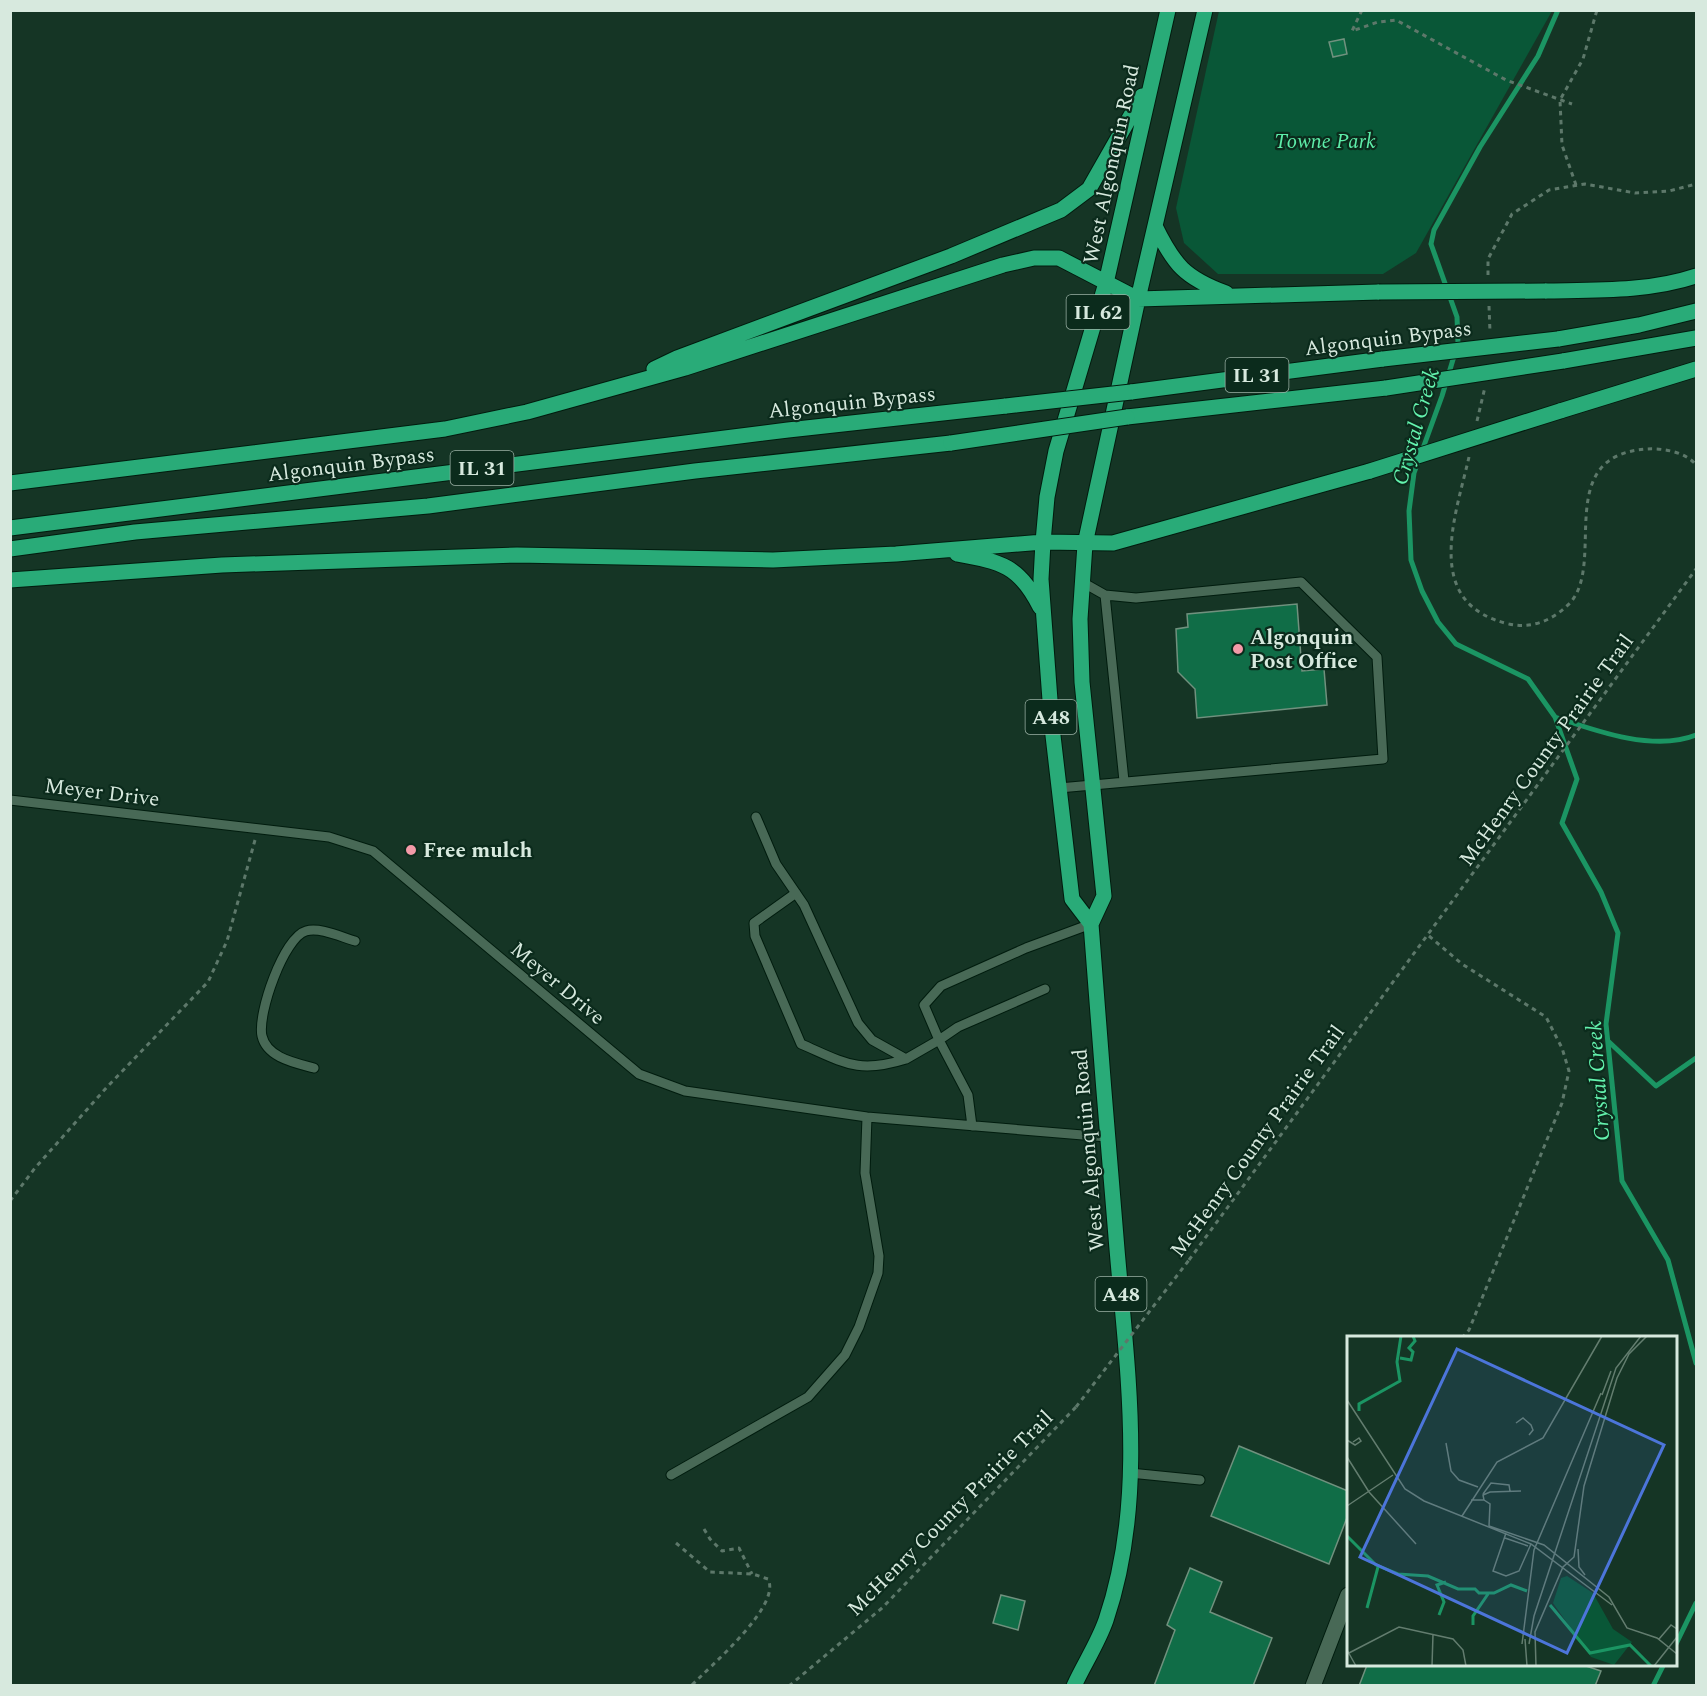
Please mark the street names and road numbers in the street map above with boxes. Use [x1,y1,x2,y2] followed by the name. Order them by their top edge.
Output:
[1075,61,1149,267] street label: West Algonquin Road
[1066,295,1130,329] road number: IL 62
[1303,313,1474,365] street label: Algonquin Bypass
[1226,358,1288,392] road number: IL 31
[767,378,937,428] street label: Algonquin Bypass
[266,439,437,491] street label: Algonquin Bypass
[450,451,514,485] road number: IL 31
[1451,628,1642,874] street label: McHenry County Prairie Trail
[1026,700,1076,734] road number: A48
[43,770,161,816] street label: Meyer Drive
[503,934,612,1033] street label: Meyer Drive
[1162,1019,1353,1265] street label: McHenry County Prairie Trail
[1064,1047,1114,1253] street label: West Algonquin Road
[1096,1277,1146,1311] road number: A48
[840,1403,1061,1624] street label: McHenry County Prairie Trail

